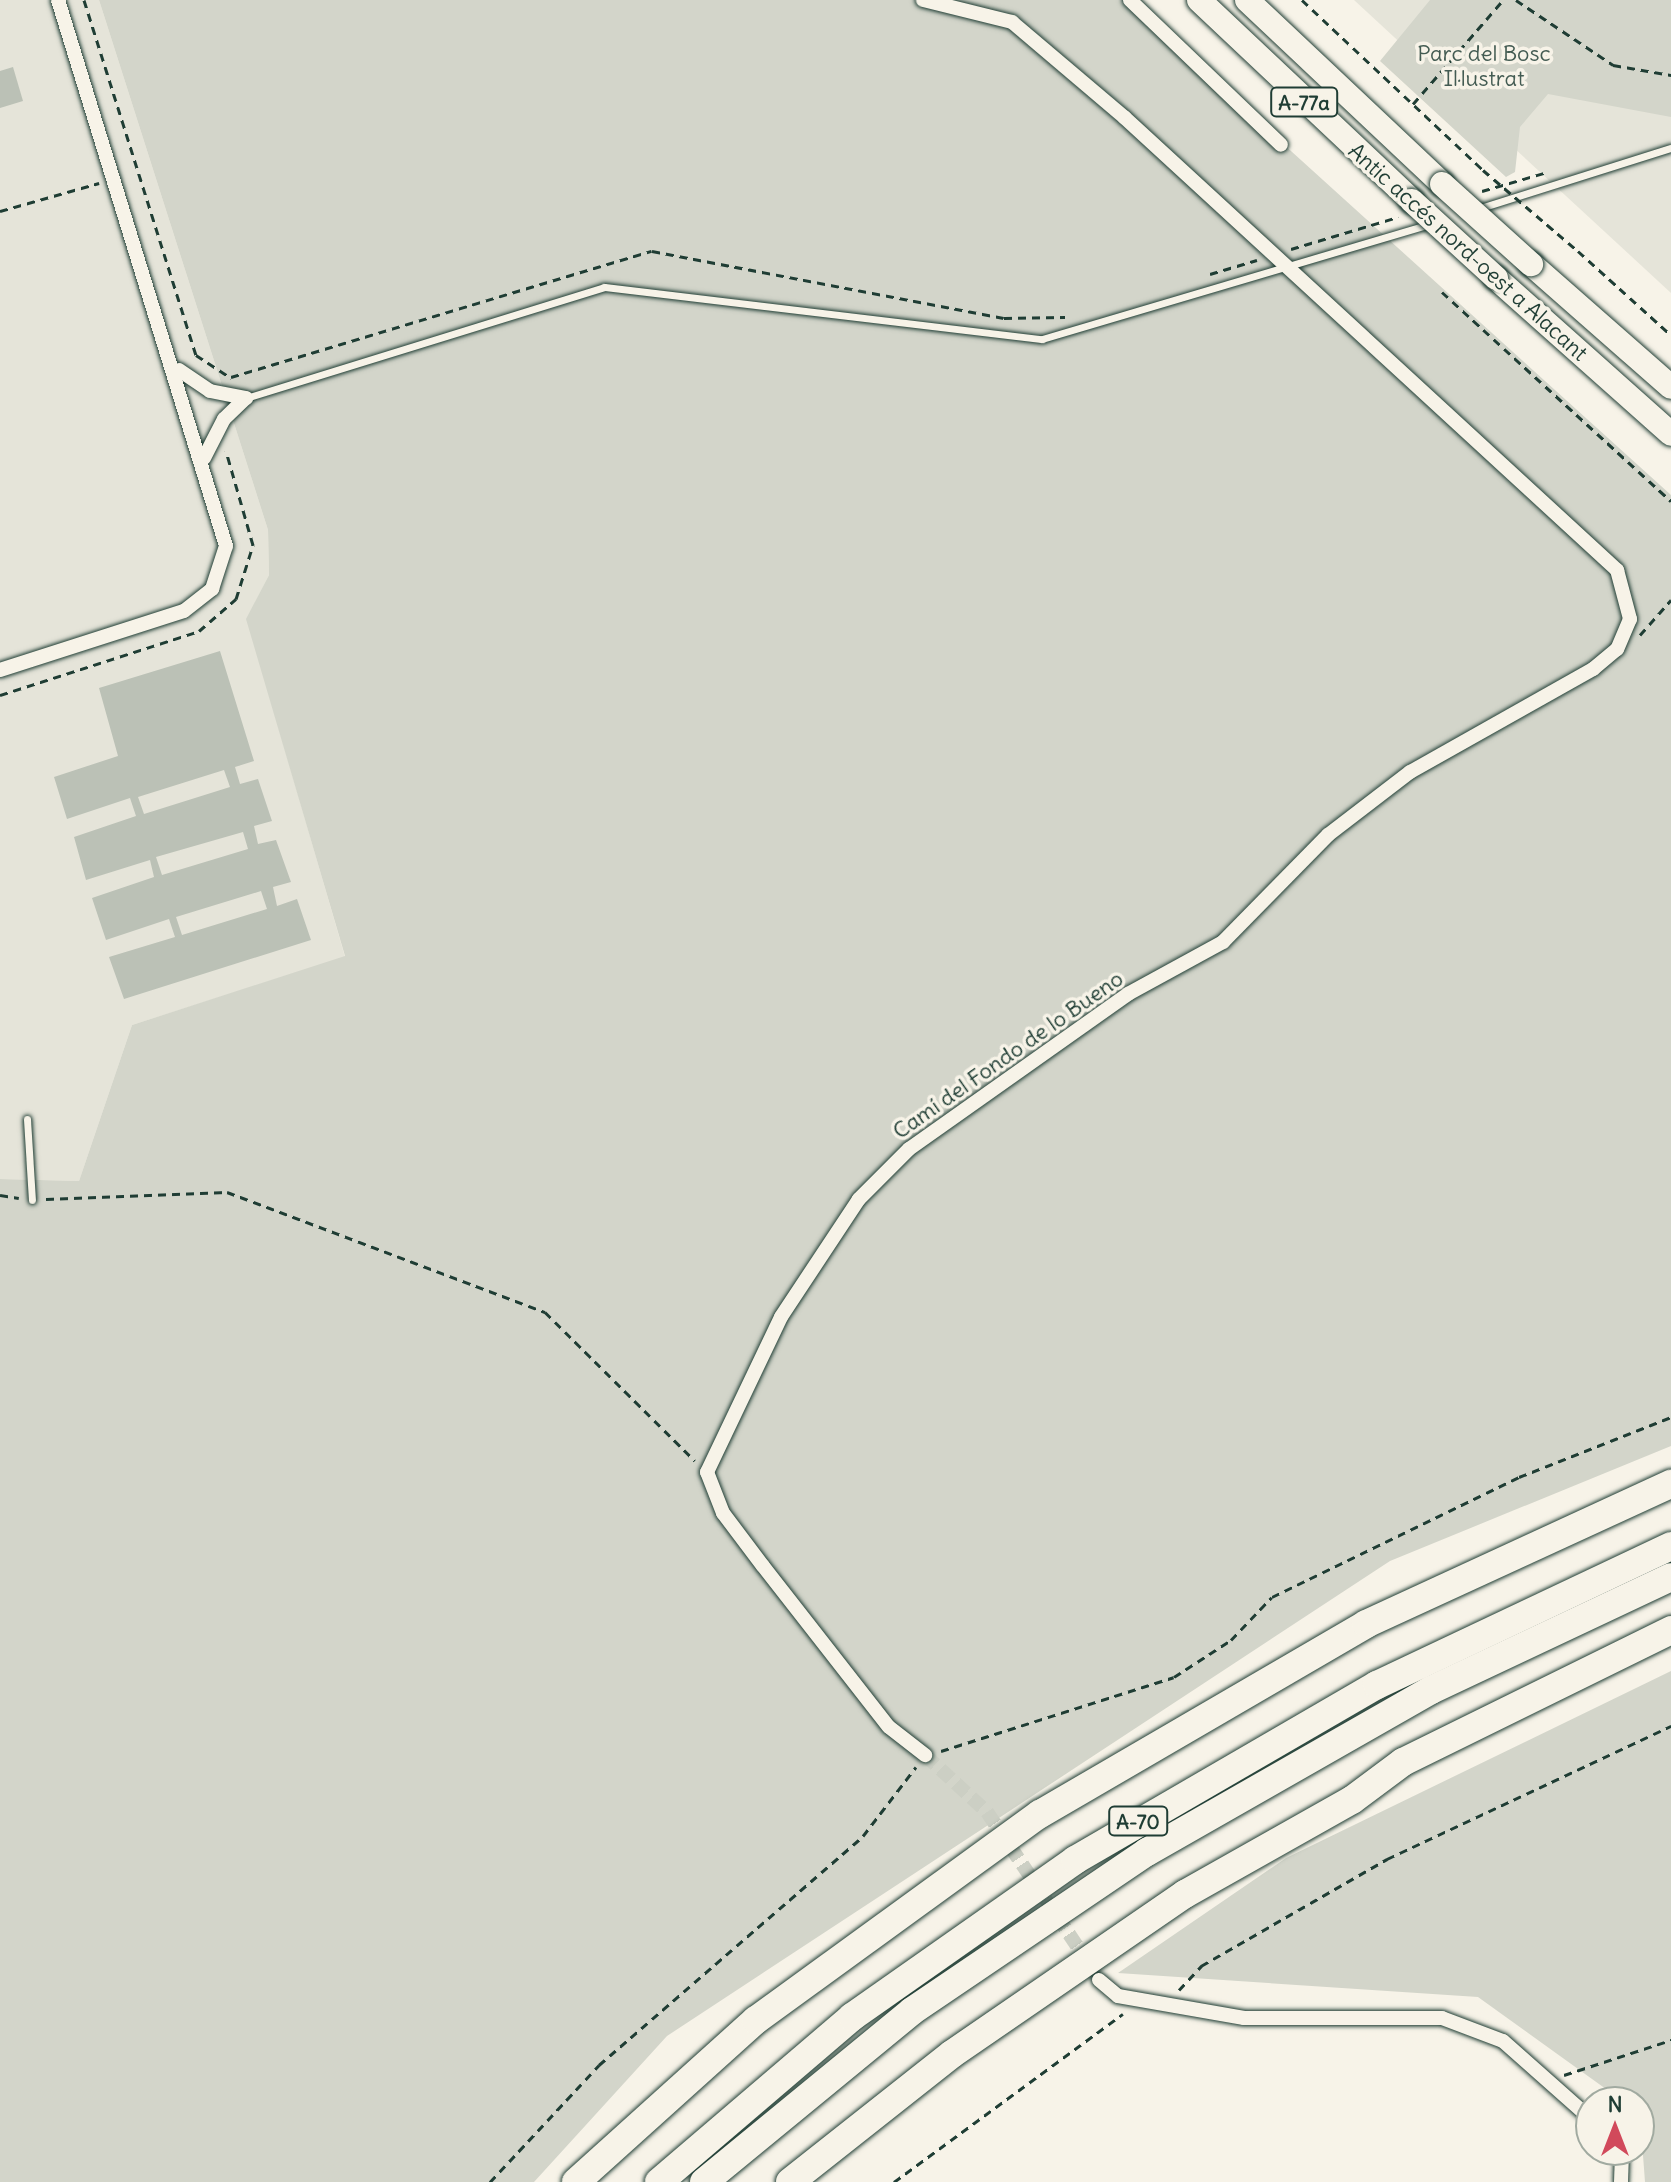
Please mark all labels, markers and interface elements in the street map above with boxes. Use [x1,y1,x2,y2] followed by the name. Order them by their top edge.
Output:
[1417,40,1551,92] park label: Parc del Bosc Il·lustrat
[1270,86,1338,118] road number: A-77a
[1343,138,1593,366] street label: Antic accés nord-oest a Alacant
[888,965,1128,1145] street label: Camí del Fondo de lo Bueno
[1108,1805,1168,1837] road number: A-70
[1575,2086,1655,2166] north arrow
[1607,2090,1623,2118] text: N

